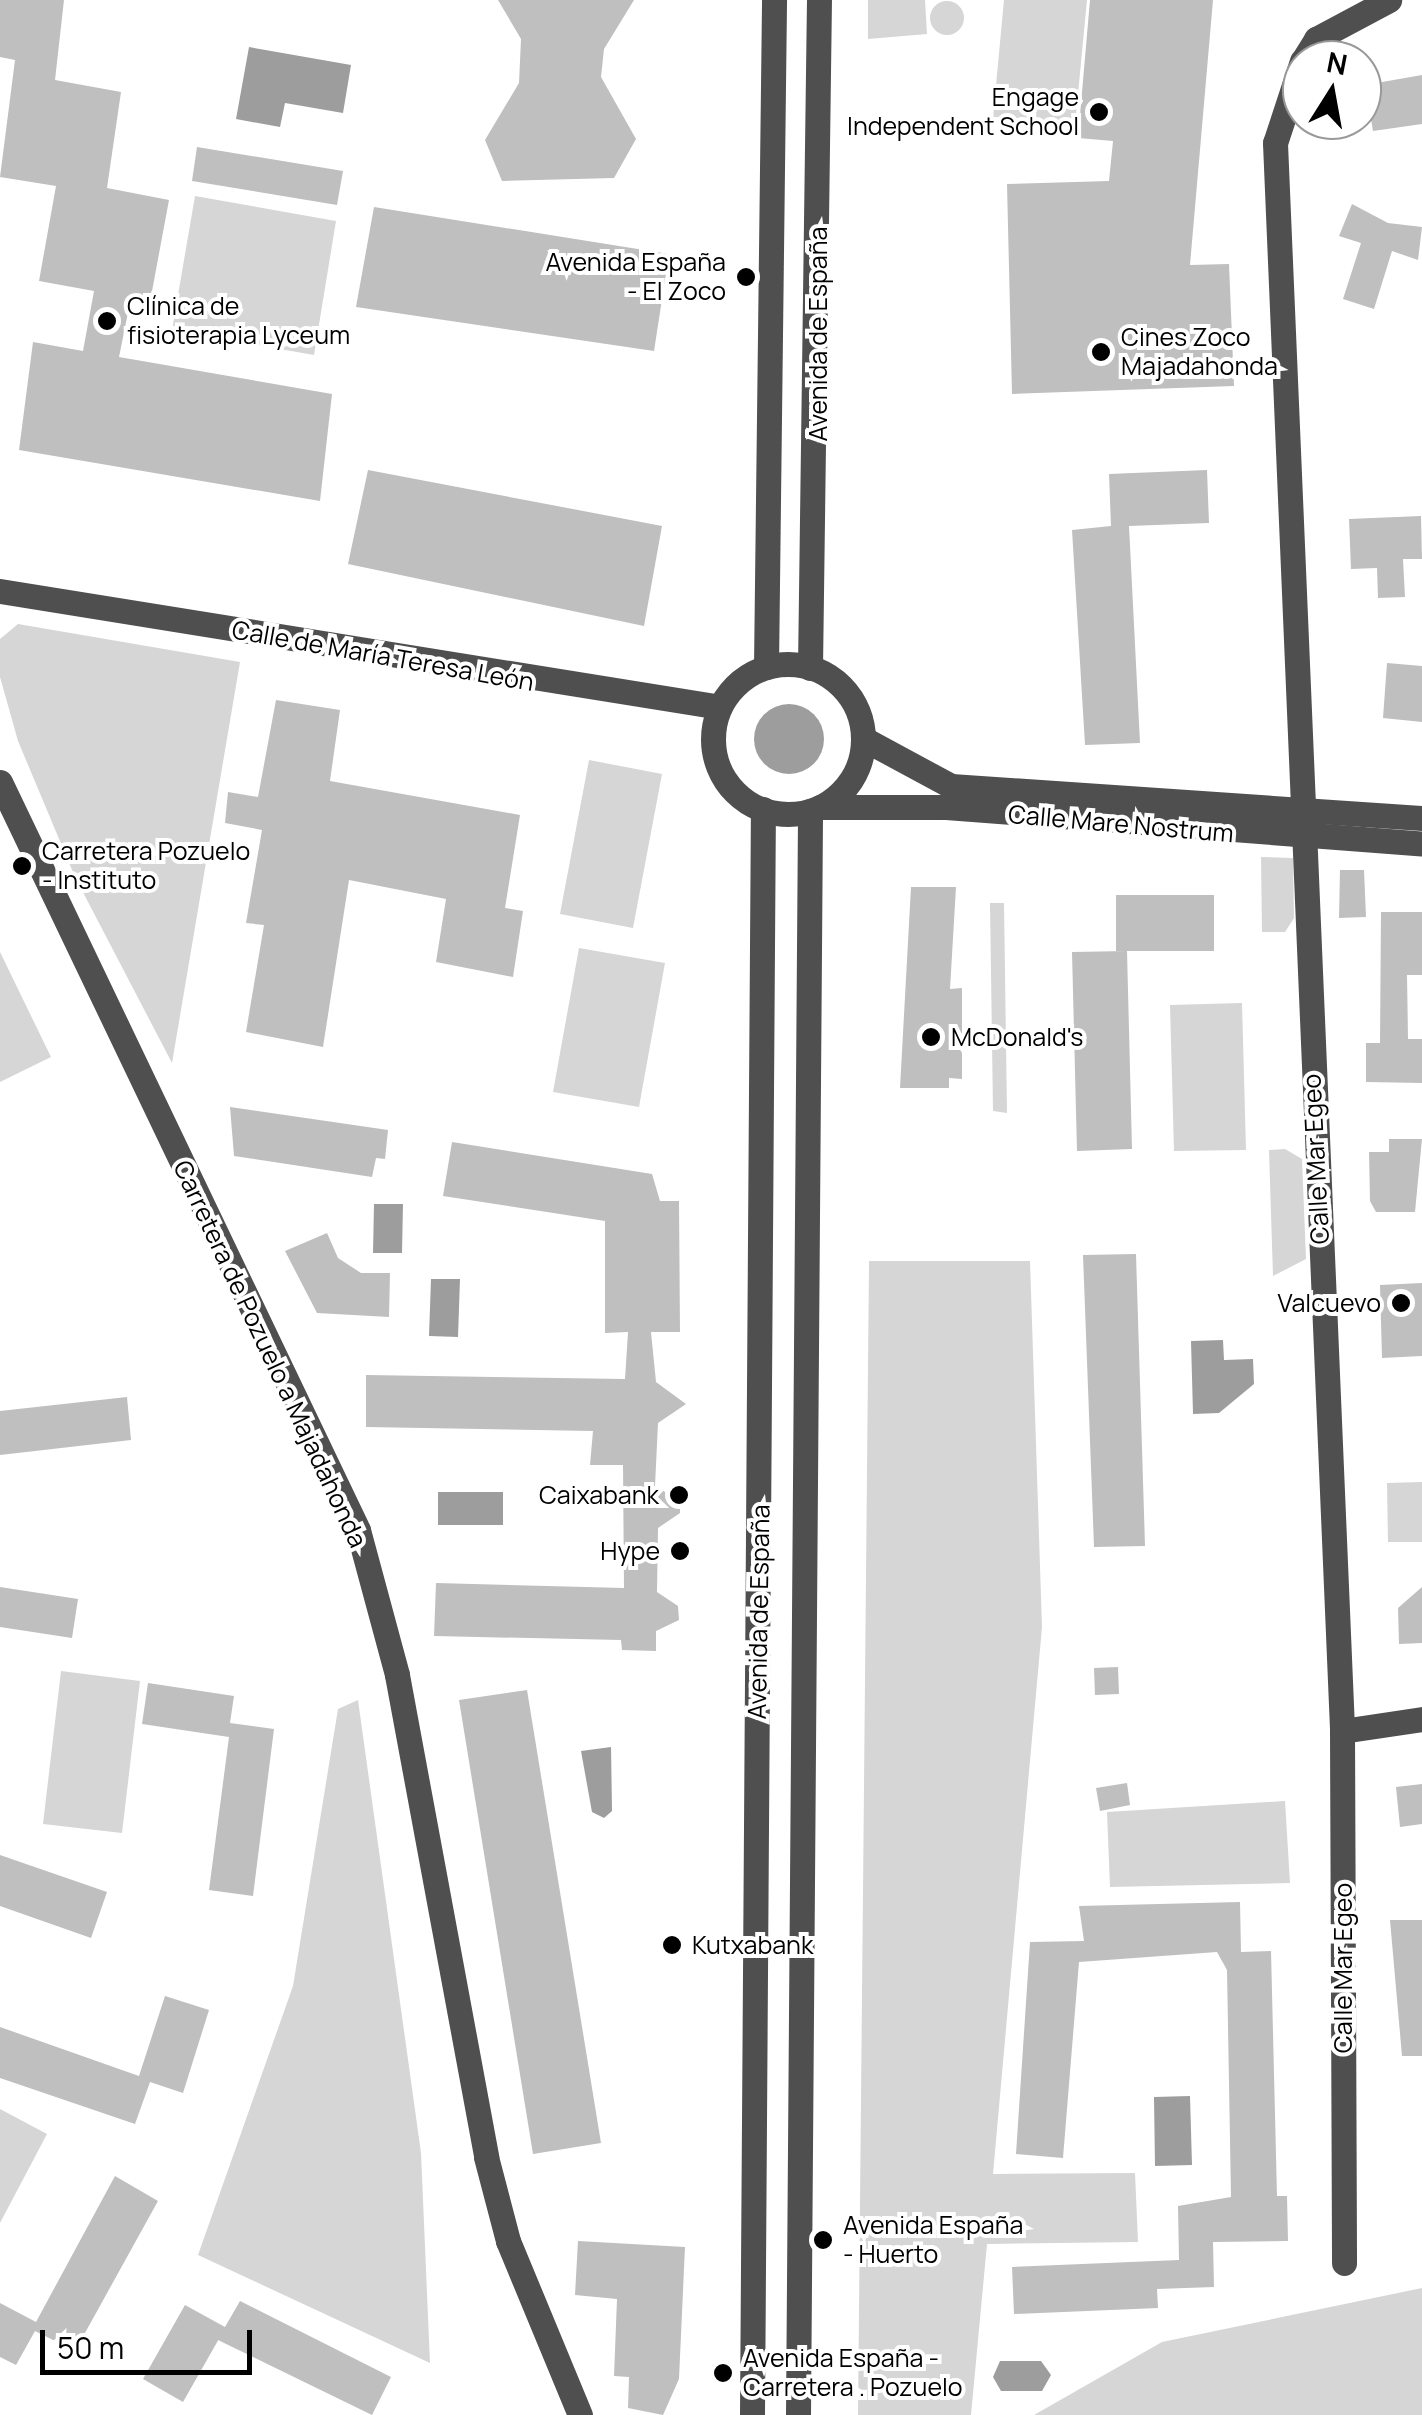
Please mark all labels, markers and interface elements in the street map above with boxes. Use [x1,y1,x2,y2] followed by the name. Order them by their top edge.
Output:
[1282,40,1382,140] north arrow
[1324,42,1351,83] text: N
[847,83,1079,142] place label: Engage Independent School
[1088,101,1110,123] marker: Engage Independent School
[803,227,833,441] street label: Avenida de España
[546,248,726,307] place label: Avenida España - El Zoco
[735,266,757,288] marker: Avenida España - El Zoco
[127,292,350,351] place label: Clínica de fisioterapia Lyceum
[96,310,118,332] marker: Clínica de fisioterapia Lyceum
[1121,323,1278,382] place label: Cines Zoco Majadahonda
[1090,341,1112,363] marker: Cines Zoco Majadahonda
[230,615,536,697] street label: Calle de María Teresa León
[1007,799,1235,849] street label: Calle Mare Nostrum
[42,837,250,896] place label: Carretera Pozuelo - Instituto
[11,855,33,877] marker: Carretera Pozuelo - Instituto
[951,1022,1083,1052] place label: McDonald's
[920,1026,942,1048] marker: McDonald's
[1297,1073,1335,1245] street label: Calle Mar Egeo
[167,1156,373,1552] street label: Carretera de Pozuelo a Majadahonda
[1278,1288,1381,1318] place label: Valcuevo
[1390,1292,1412,1314] marker: Valcuevo
[539,1480,659,1510] place label: Caixabank
[668,1484,690,1506] marker: Caixabank
[742,1504,776,1720] street label: Avenida de España
[600,1536,660,1566] place label: Hype
[669,1540,691,1562] marker: Hype
[1328,1883,1358,2053] street label: Calle Mar Egeo
[692,1930,813,1960] place label: Kutxabank
[661,1934,683,1956] marker: Kutxabank
[843,2211,1023,2270] place label: Avenida España - Huerto
[812,2229,834,2251] marker: Avenida España - Huerto
[45,2310,258,2372] scale bar
[57,2327,124,2368] text: 50 m
[743,2344,963,2403] place label: Avenida España - Carretera . Pozuelo
[712,2362,734,2384] marker: Avenida España - Carretera . Pozuelo

